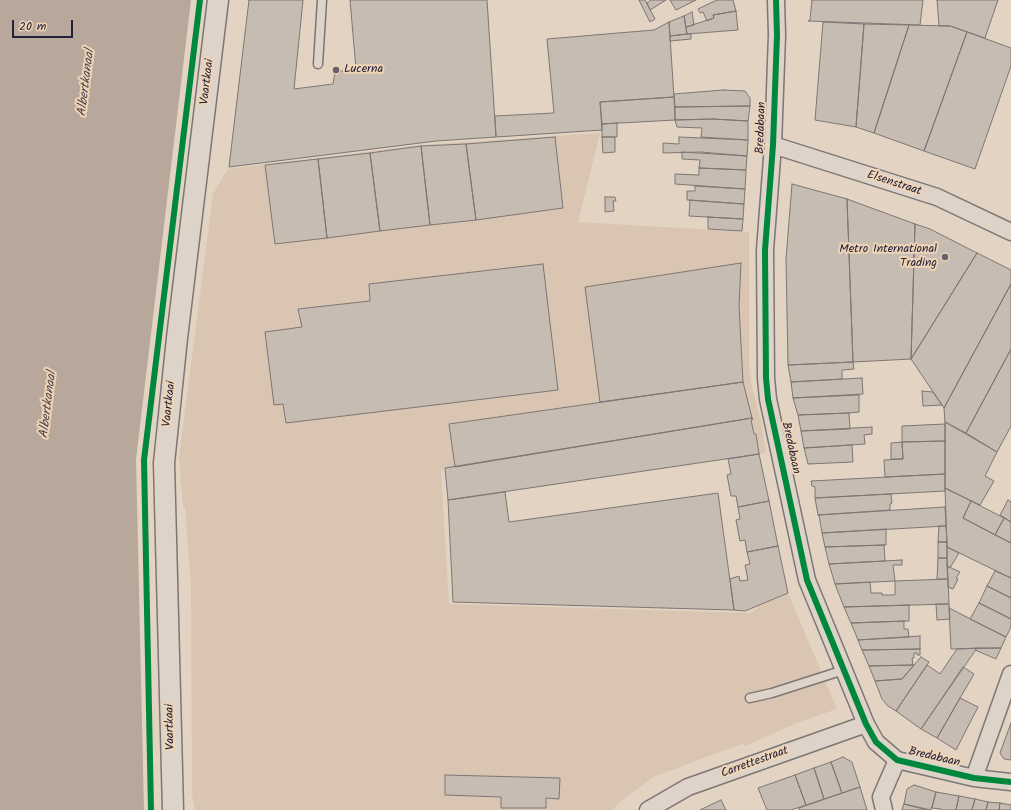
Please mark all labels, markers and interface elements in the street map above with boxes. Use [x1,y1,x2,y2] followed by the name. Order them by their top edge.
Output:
[14,12,75,38] scale bar
[19,17,46,36] text: 20 m
[75,49,99,117] water label: Albertkanaal
[198,58,218,106] street label: Vaartkaai
[344,63,383,77] place label: Lucerna
[331,65,341,75] marker: Lucerna
[754,101,770,155] street label: Bredabaan
[865,168,923,200] street label: Elsenstraat
[839,243,937,271] place label: Metro International Trading
[940,252,950,262] marker: Metro International Trading
[37,371,61,439] water label: Albertkanaal
[160,380,180,428] street label: Vaartkaai
[777,421,803,475] street label: Bredabaan
[163,704,179,750] street label: Vaartkaai
[719,744,791,782] street label: Carrettestraat
[907,745,961,771] street label: Bredabaan

